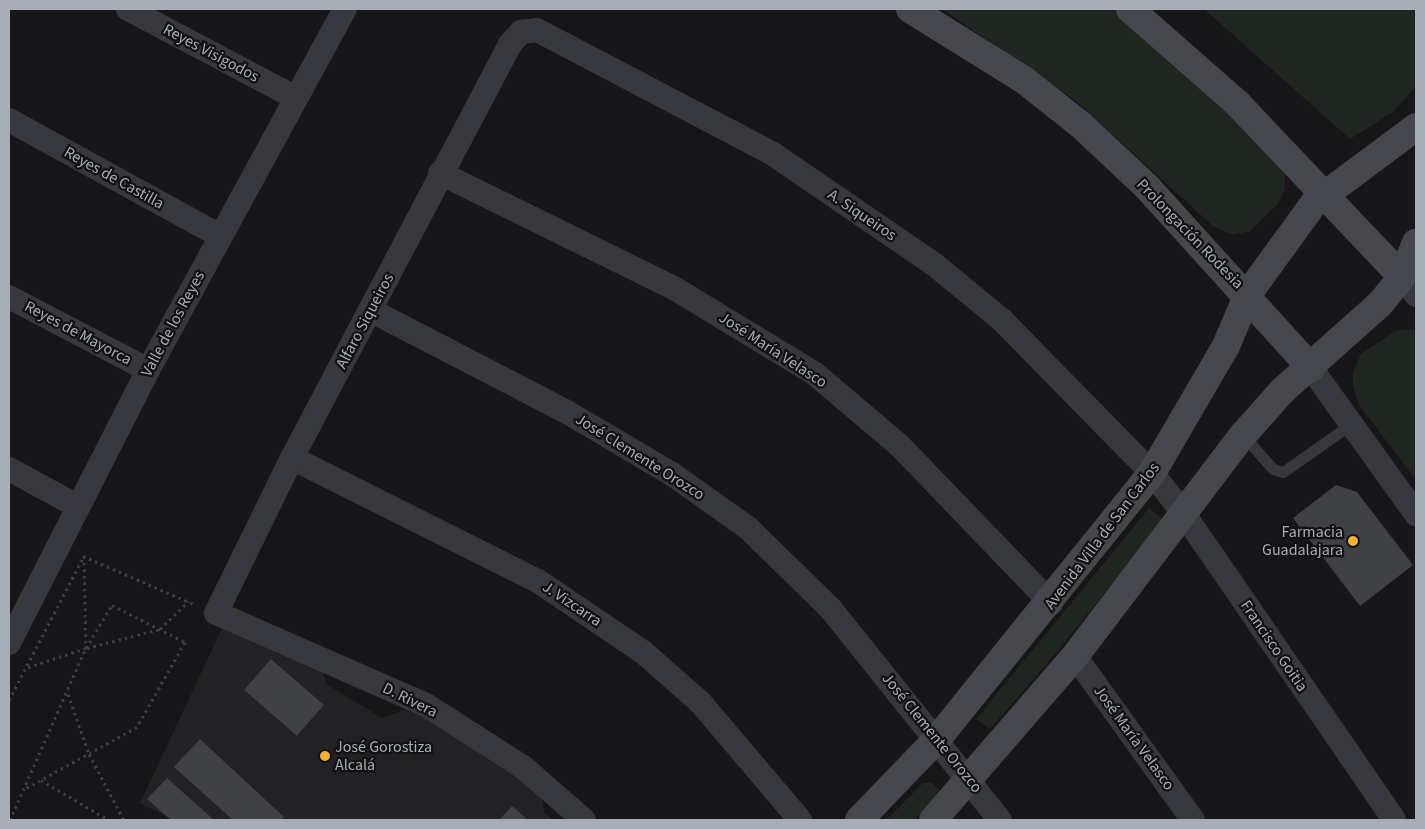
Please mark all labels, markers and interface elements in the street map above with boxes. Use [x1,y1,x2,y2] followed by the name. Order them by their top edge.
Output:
[160,20,262,86] street label: Reyes Visigodos
[61,143,167,213] street label: Reyes de Castilla
[1133,175,1247,293] street label: Prolongación Rodesia
[824,185,900,245] street label: A. Siqueiros
[137,268,209,380] street label: Valle de los Reyes
[332,270,398,372] street label: Alfaro Siqueiros
[21,297,135,369] street label: Reyes de Mayorca
[715,308,831,392] street label: José María Velasco
[572,410,708,504] street label: José Clemente Orozco
[1040,459,1164,613] street label: Avenida Villa de San Carlos
[1262,522,1343,560] place label: Farmacia Guadalajara
[1347,535,1359,547] marker: Farmacia Guadalajara
[539,577,605,631] street label: J. Vizcarra
[1236,597,1312,695] street label: Francisco Goitia
[878,669,986,797] street label: José Clemente Orozco
[379,679,441,721] street label: D. Rivera
[1089,682,1179,794] street label: José María Velasco
[335,737,432,775] place label: José Gorostiza Alcalá
[319,750,331,762] marker: José Gorostiza Alcalá

